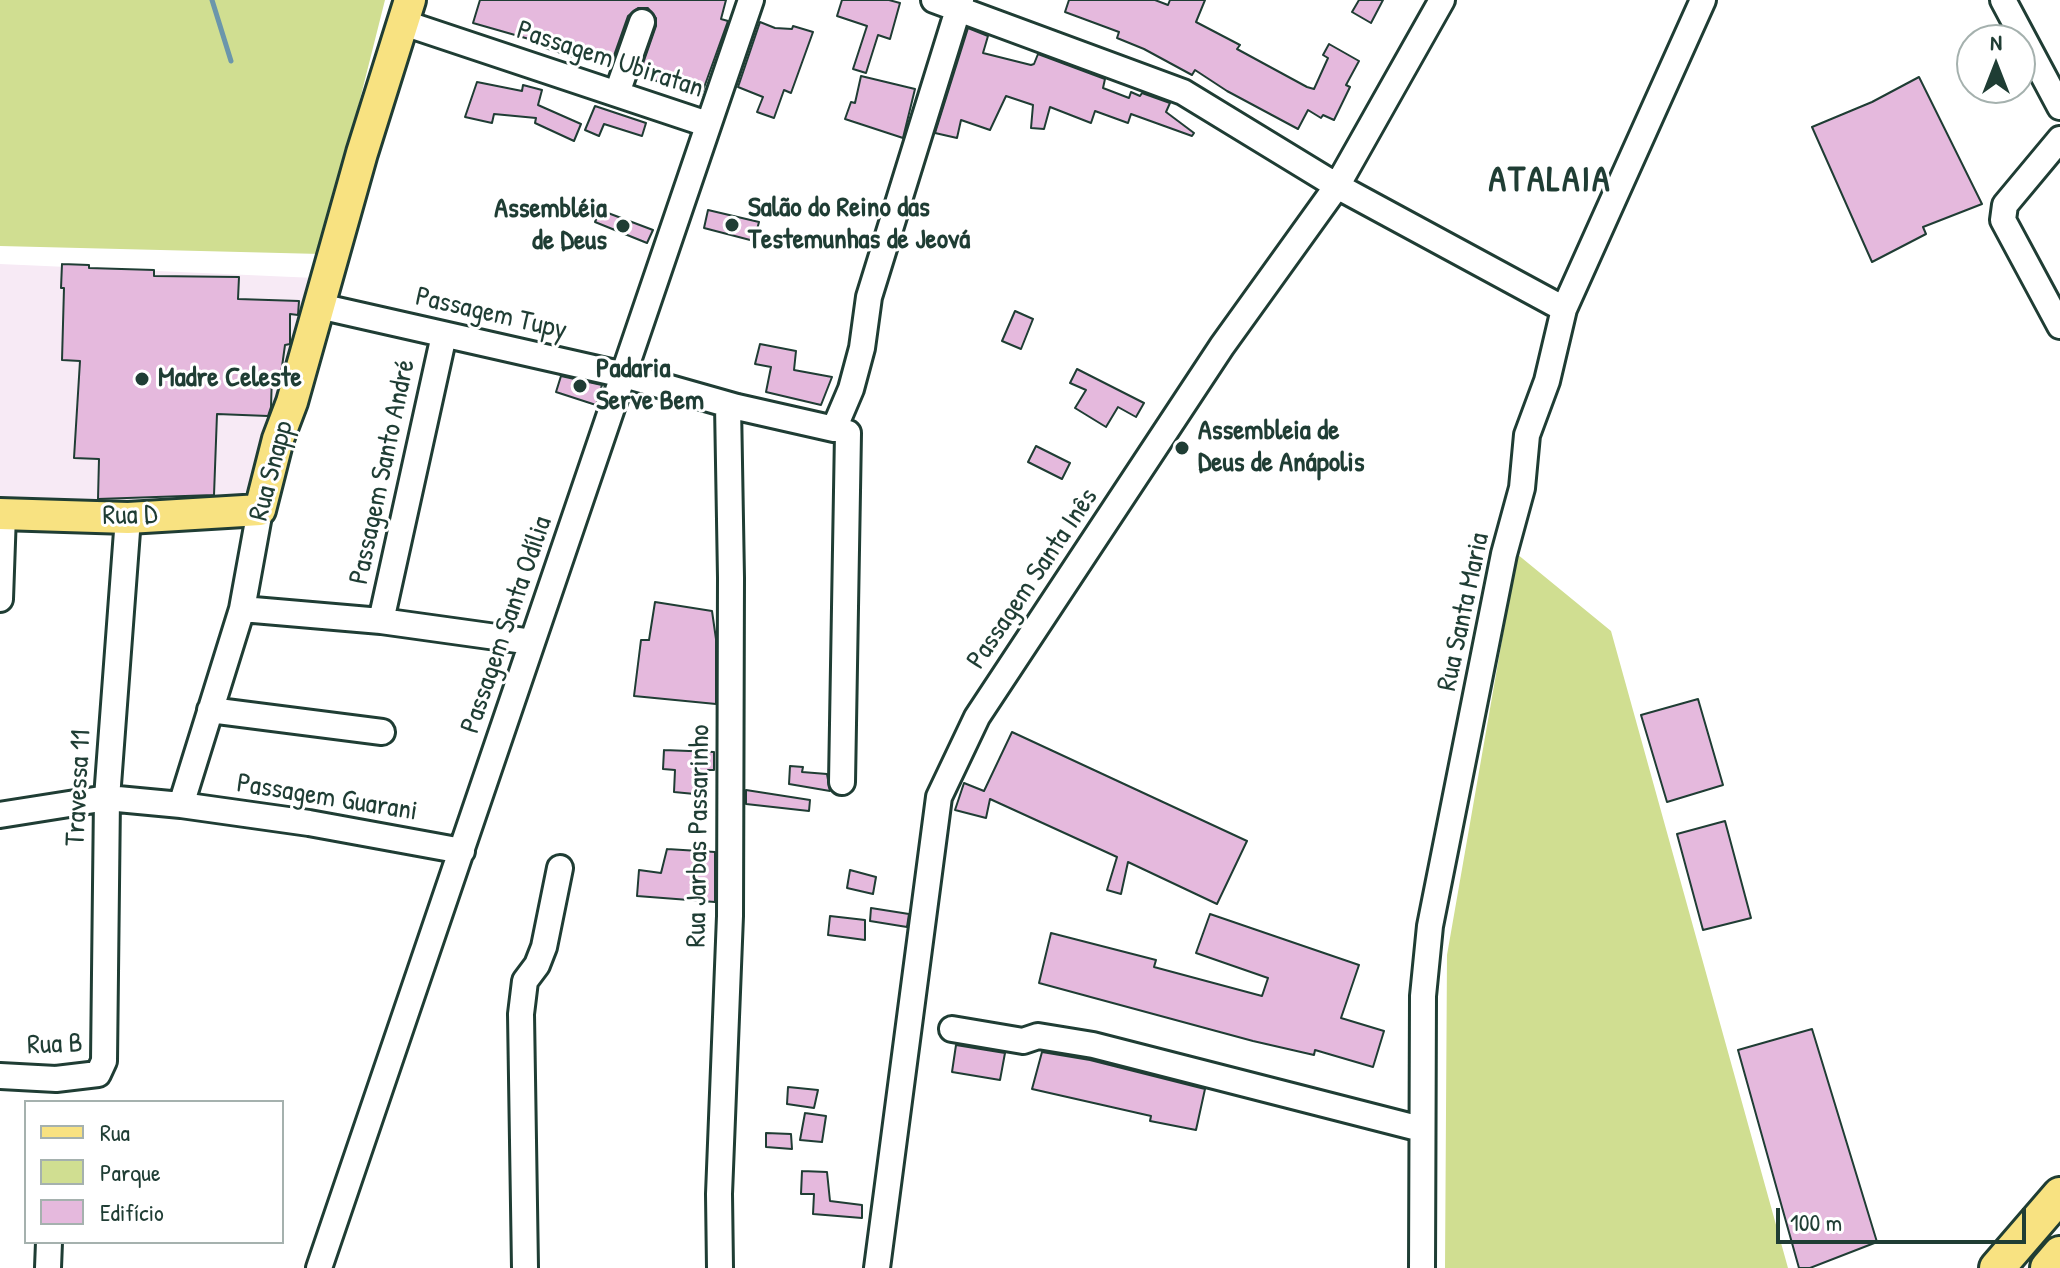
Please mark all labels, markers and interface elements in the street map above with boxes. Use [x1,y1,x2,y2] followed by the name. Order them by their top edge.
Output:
[512,14,708,106] street label: Passagem Ubiratan
[1956,24,2036,104] north arrow
[1990,27,2002,57] text: N
[1489,159,1611,203] district label: ATALAIA
[748,192,970,258] place label: Salão do Reino das Testemunhas de Jeová
[494,193,607,259] place label: Assembléia de Deus
[723,216,741,234] marker: Salão do Reino das Testemunhas de Jeová
[614,217,632,235] marker: Assembléia de Deus
[412,280,570,348] street label: Passagem Tupy
[596,353,704,419] place label: Padaria Serve Bem
[343,356,423,588] street label: Passagem Santo André
[158,362,302,396] place label: Madre Celeste
[133,370,151,388] marker: Madre Celeste
[571,377,589,395] marker: Padaria Serve Bem
[1198,415,1364,481] place label: Assembleia de Deus de Anápolis
[243,417,301,525] street label: Rua Snapp
[1173,439,1191,457] marker: Assembleia de Deus de Anápolis
[960,482,1106,676] street label: Passagem Santa Inês
[102,499,158,533] street label: Rua D
[454,512,560,738] street label: Passagem Santa Odília
[1431,530,1497,694] street label: Rua Santa Maria
[680,724,718,948] street label: Rua Jarbas Passarinho
[59,729,99,847] street label: Travessa 11
[234,767,420,829] street label: Passagem Guarani
[27,1027,83,1063] street label: Rua B
[24,1100,284,1244] legend
[100,1116,130,1148] text: Rua
[100,1156,160,1188] text: Parque
[1780,1192,2030,1242] scale bar
[100,1196,164,1228] text: Edifício
[1790,1206,1842,1238] text: 100 m

